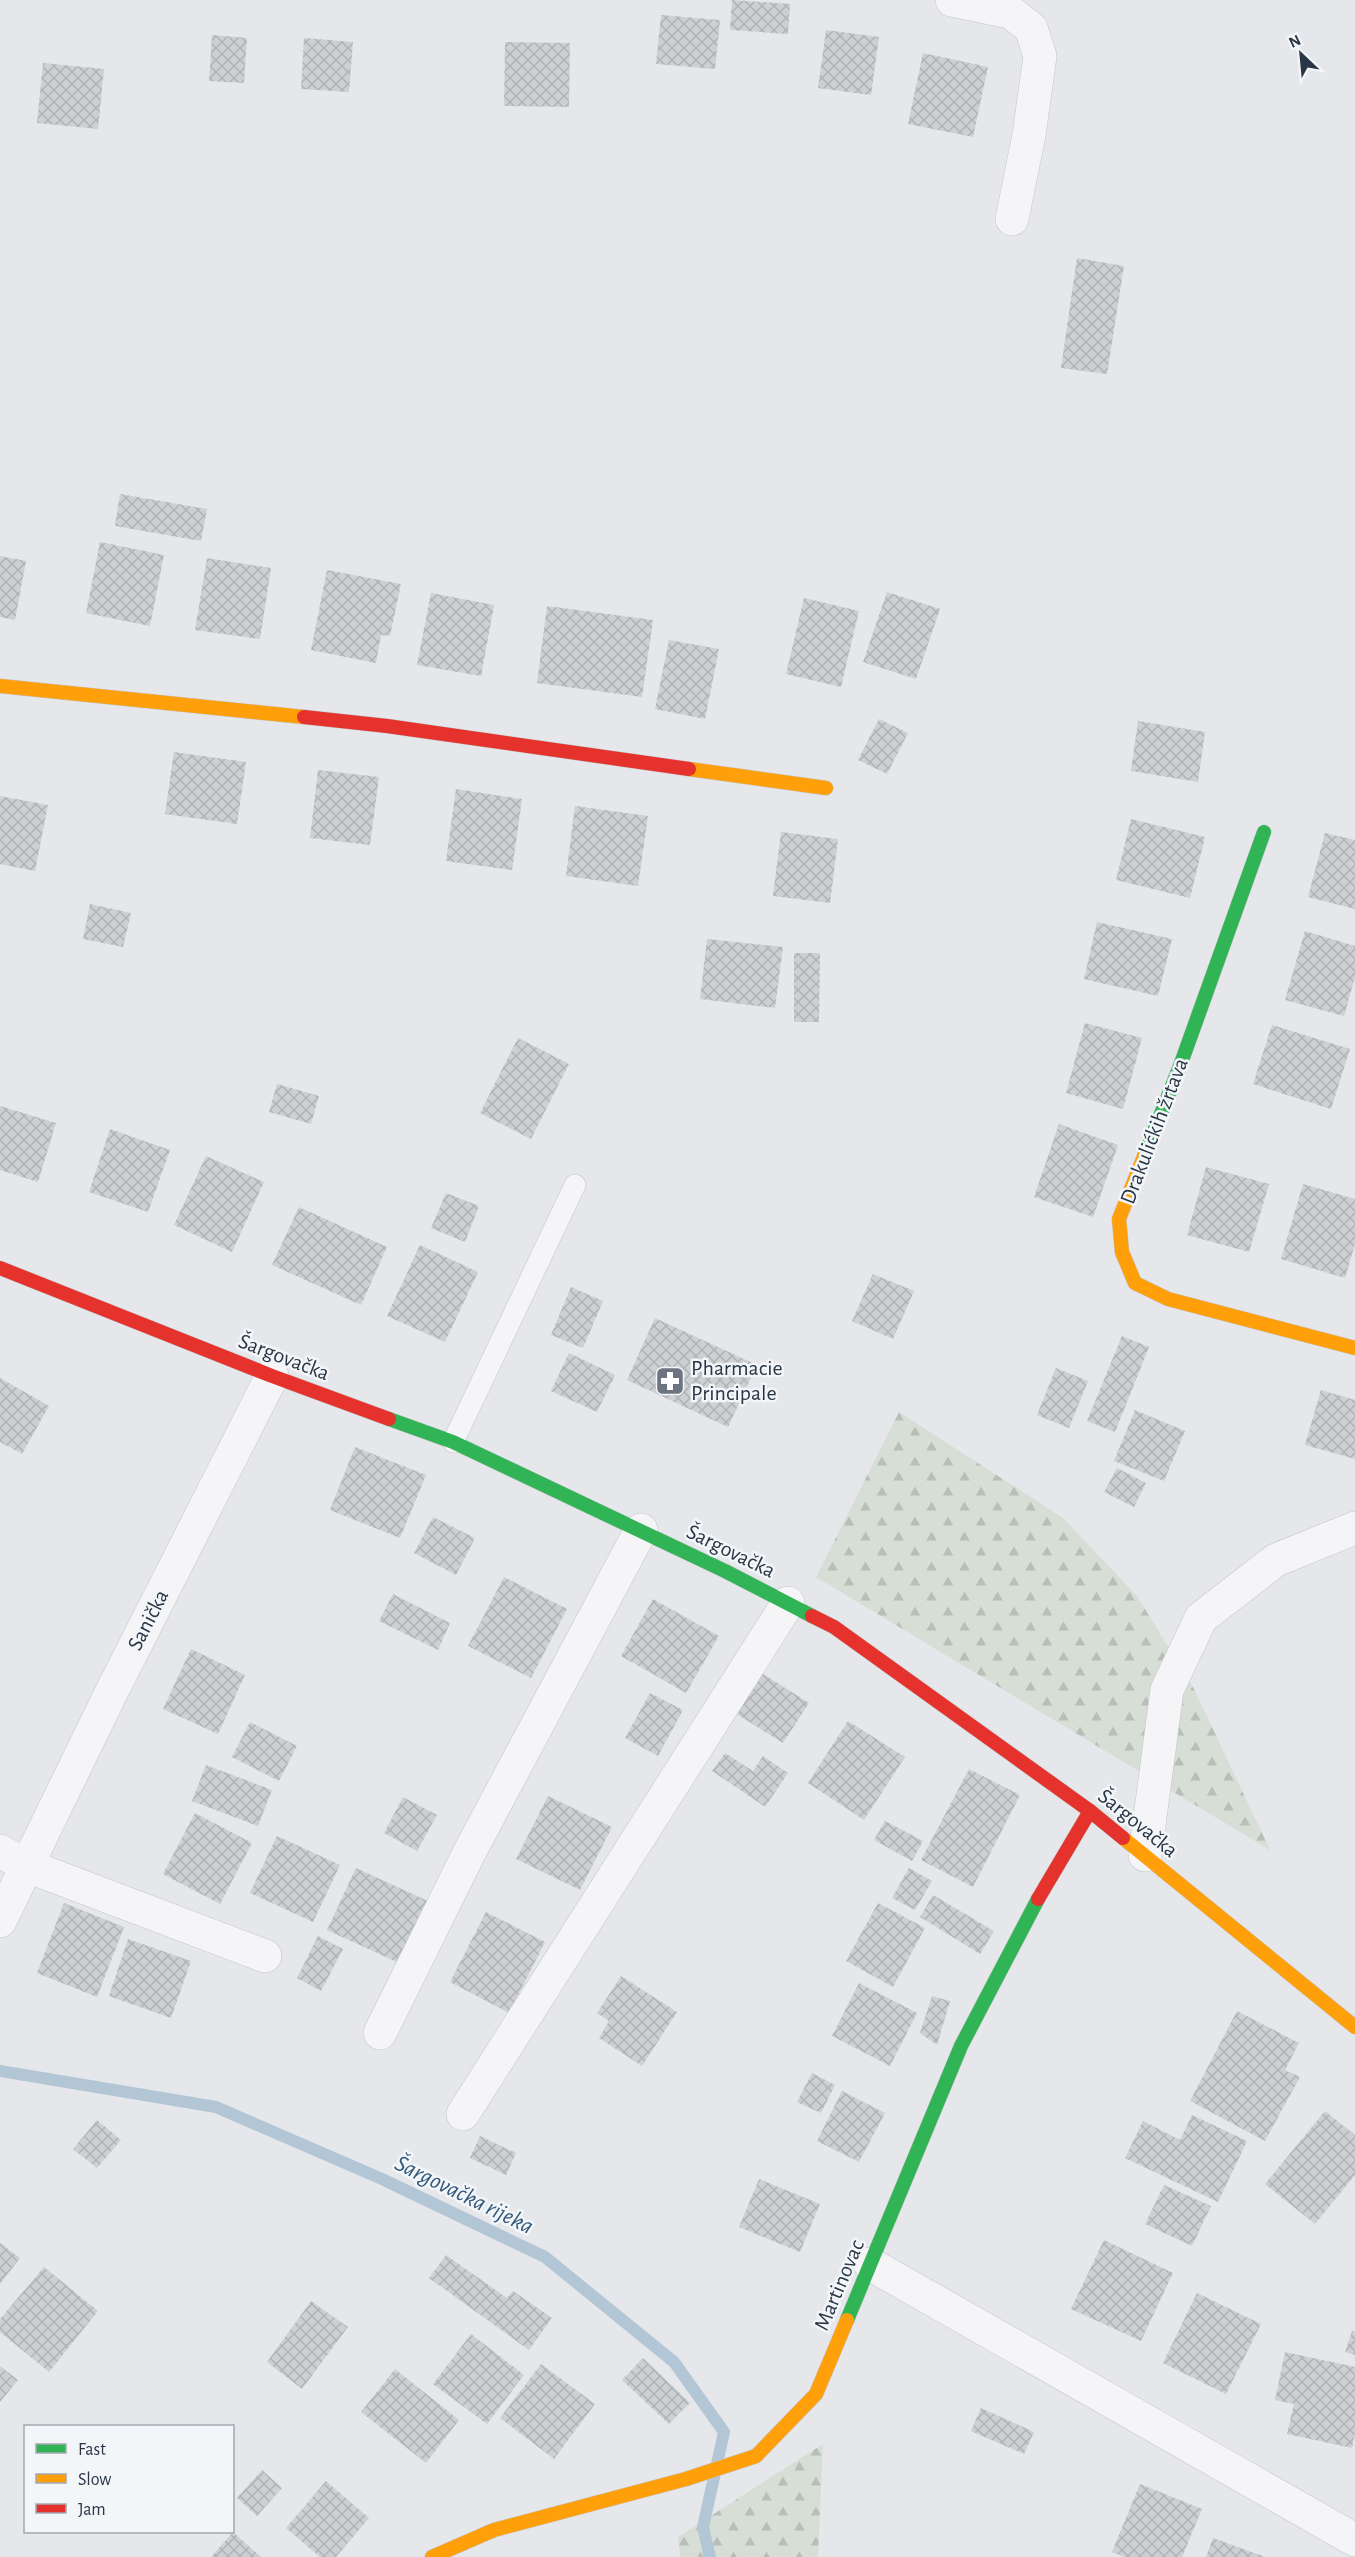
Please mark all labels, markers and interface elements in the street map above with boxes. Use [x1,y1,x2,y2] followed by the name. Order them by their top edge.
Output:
[1271,24,1331,84] north arrow
[1286,32,1303,51] text: N
[1116,1055,1192,1207] street label: Drakulićkih žrtava
[235,1329,333,1384] street label: Šargovačka
[691,1357,783,1404] place label: Pharmacie Principale
[654,1365,686,1397] pharmacy icon: Pharmacie Principale
[683,1519,779,1582] street label: Šargovačka
[123,1586,173,1654] street label: Sanička
[1094,1784,1183,1862] street label: Šargovačka
[391,2150,538,2239] water label: Šargovačka rijeka
[810,2236,868,2333] street label: Martinovac
[24,2425,234,2533] legend
[78,2441,106,2459] text: Fast
[78,2471,111,2489] text: Slow
[78,2501,106,2519] text: Jam

